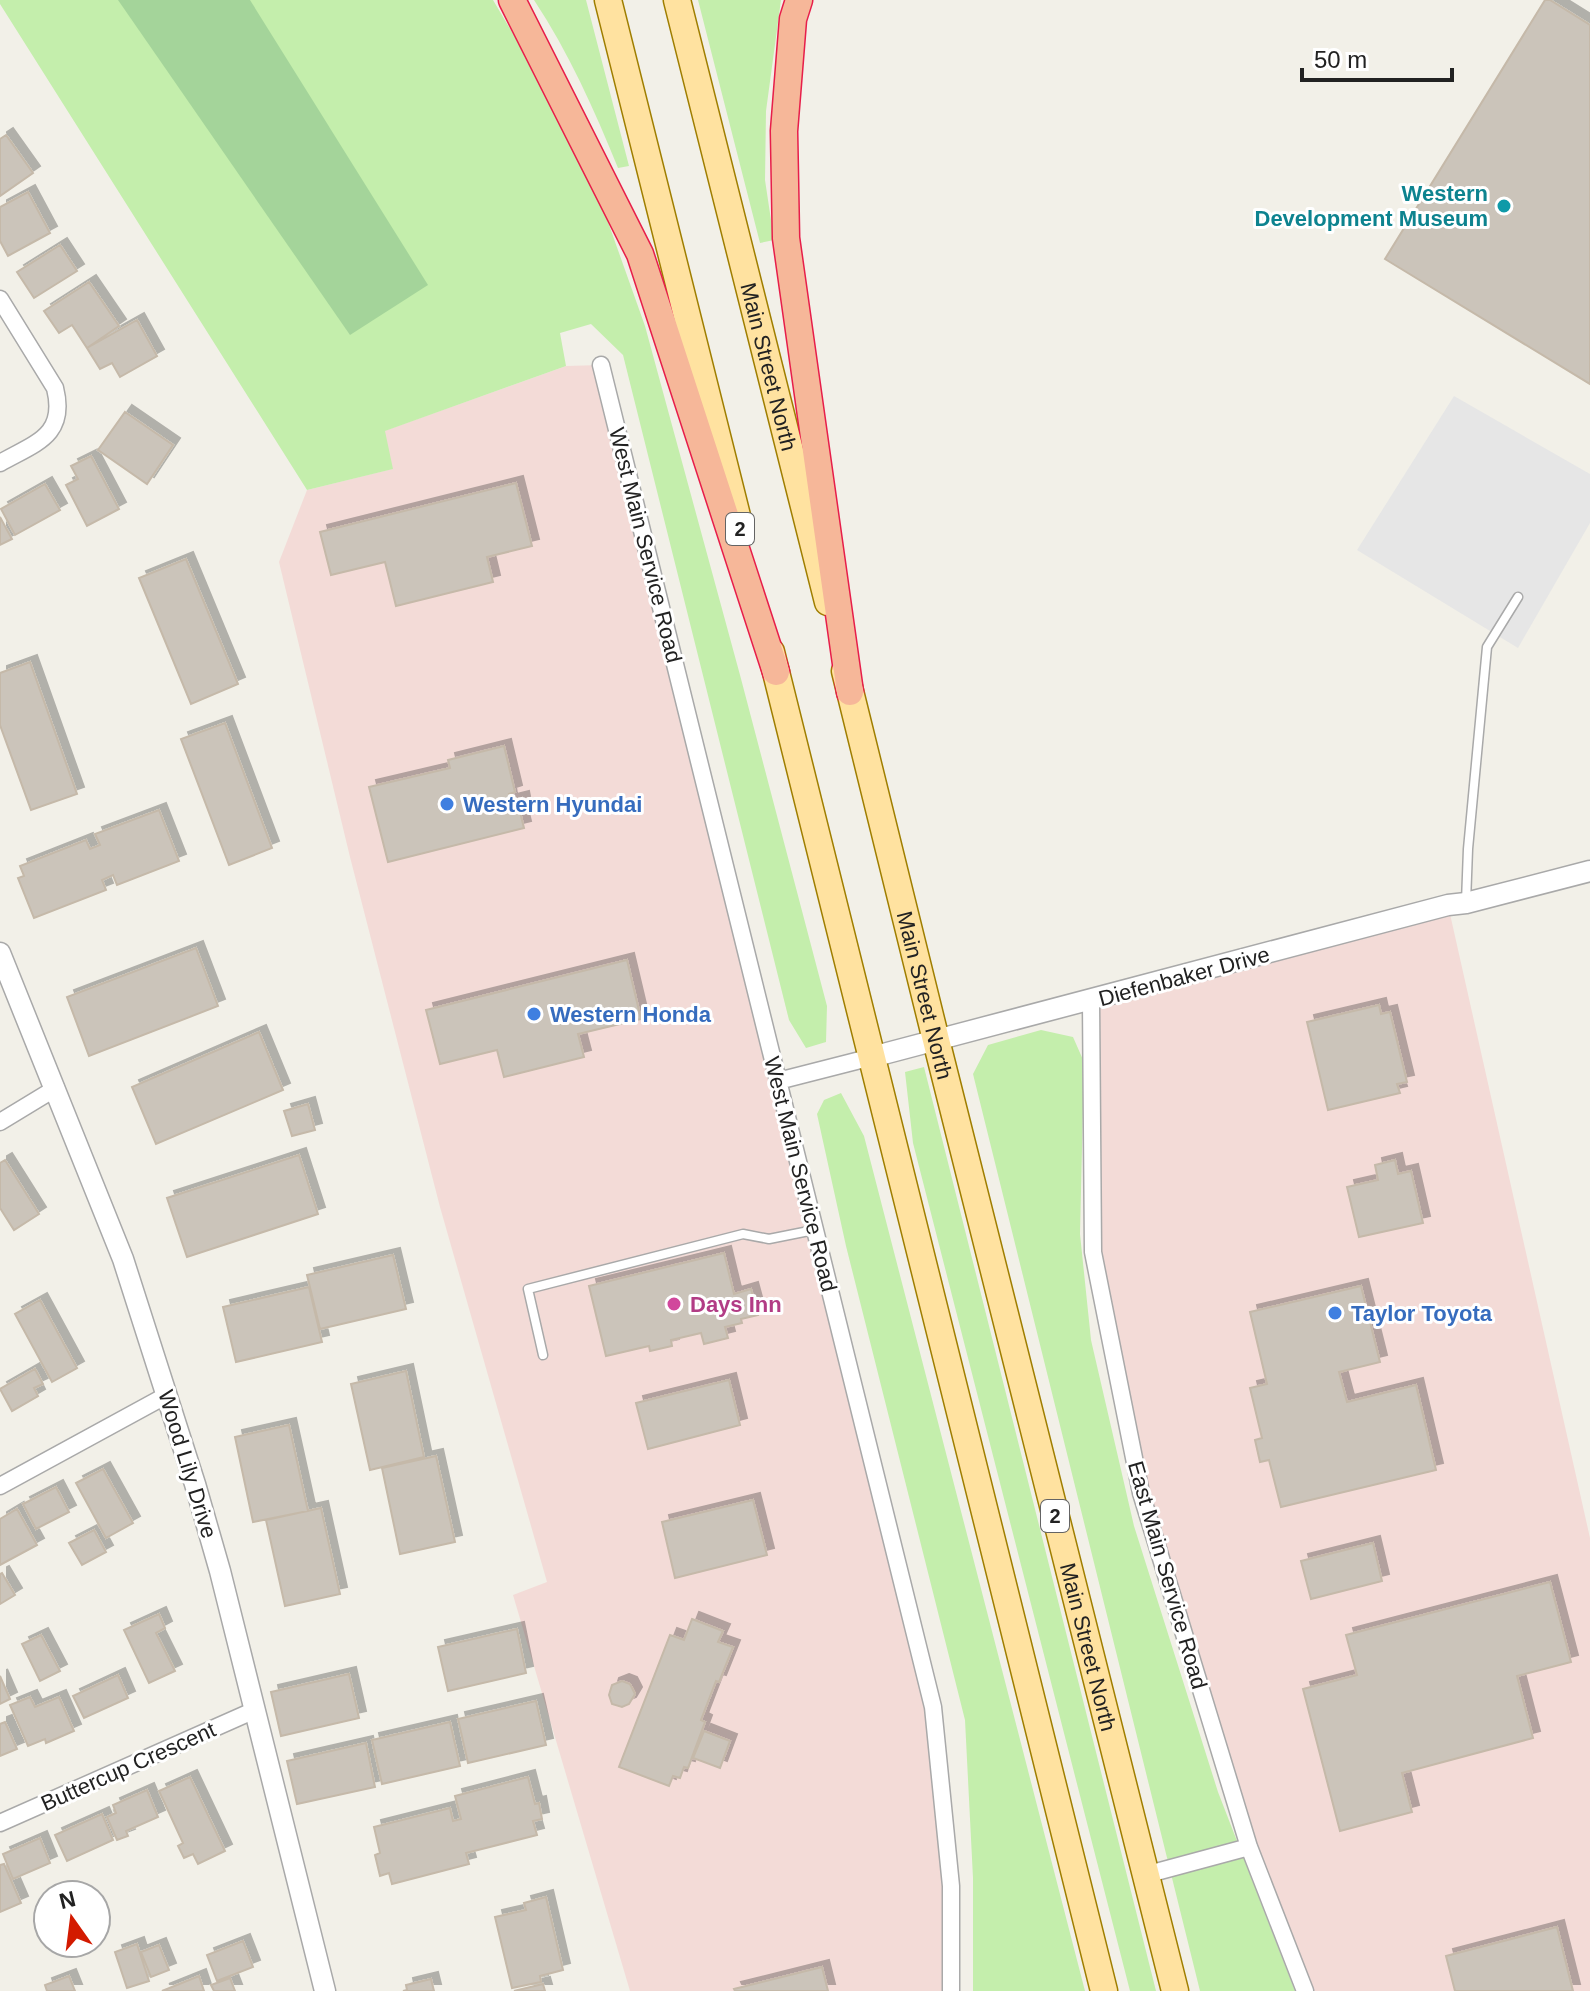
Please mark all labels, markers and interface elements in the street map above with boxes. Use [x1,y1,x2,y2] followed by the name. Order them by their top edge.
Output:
[1302,32,1452,82] scale bar
[1314,46,1367,73] text: 50 m
[1255,181,1488,231] place label: Western Development Museum
[1495,197,1513,215] marker: Western Development Museum
[735,280,802,454] street label: Main Street North
[604,425,687,665] street label: West Main Service Road
[726,513,754,545] road number: 2
[463,792,642,817] place label: Western Hyundai
[438,795,456,813] marker: Western Hyundai
[892,909,957,1082] street label: Main Street North
[1096,942,1272,1011] street label: Diefenbaker Drive
[550,1002,712,1027] place label: Western Honda
[525,1005,543,1023] marker: Western Honda
[759,1054,842,1294] street label: West Main Service Road
[690,1292,782,1317] place label: Days Inn
[665,1295,683,1313] marker: Days Inn
[1351,1301,1493,1326] place label: Taylor Toyota
[1326,1304,1344,1322] marker: Taylor Toyota
[153,1387,222,1541] street label: Wood Lily Drive
[1123,1458,1212,1692] street label: East Main Service Road
[1041,1500,1069,1532] road number: 2
[1055,1560,1121,1734] street label: Main Street North
[37,1717,219,1816] street label: Buttercup Crescent
[32,1879,112,1959] north arrow
[57,1886,78,1914] text: N

